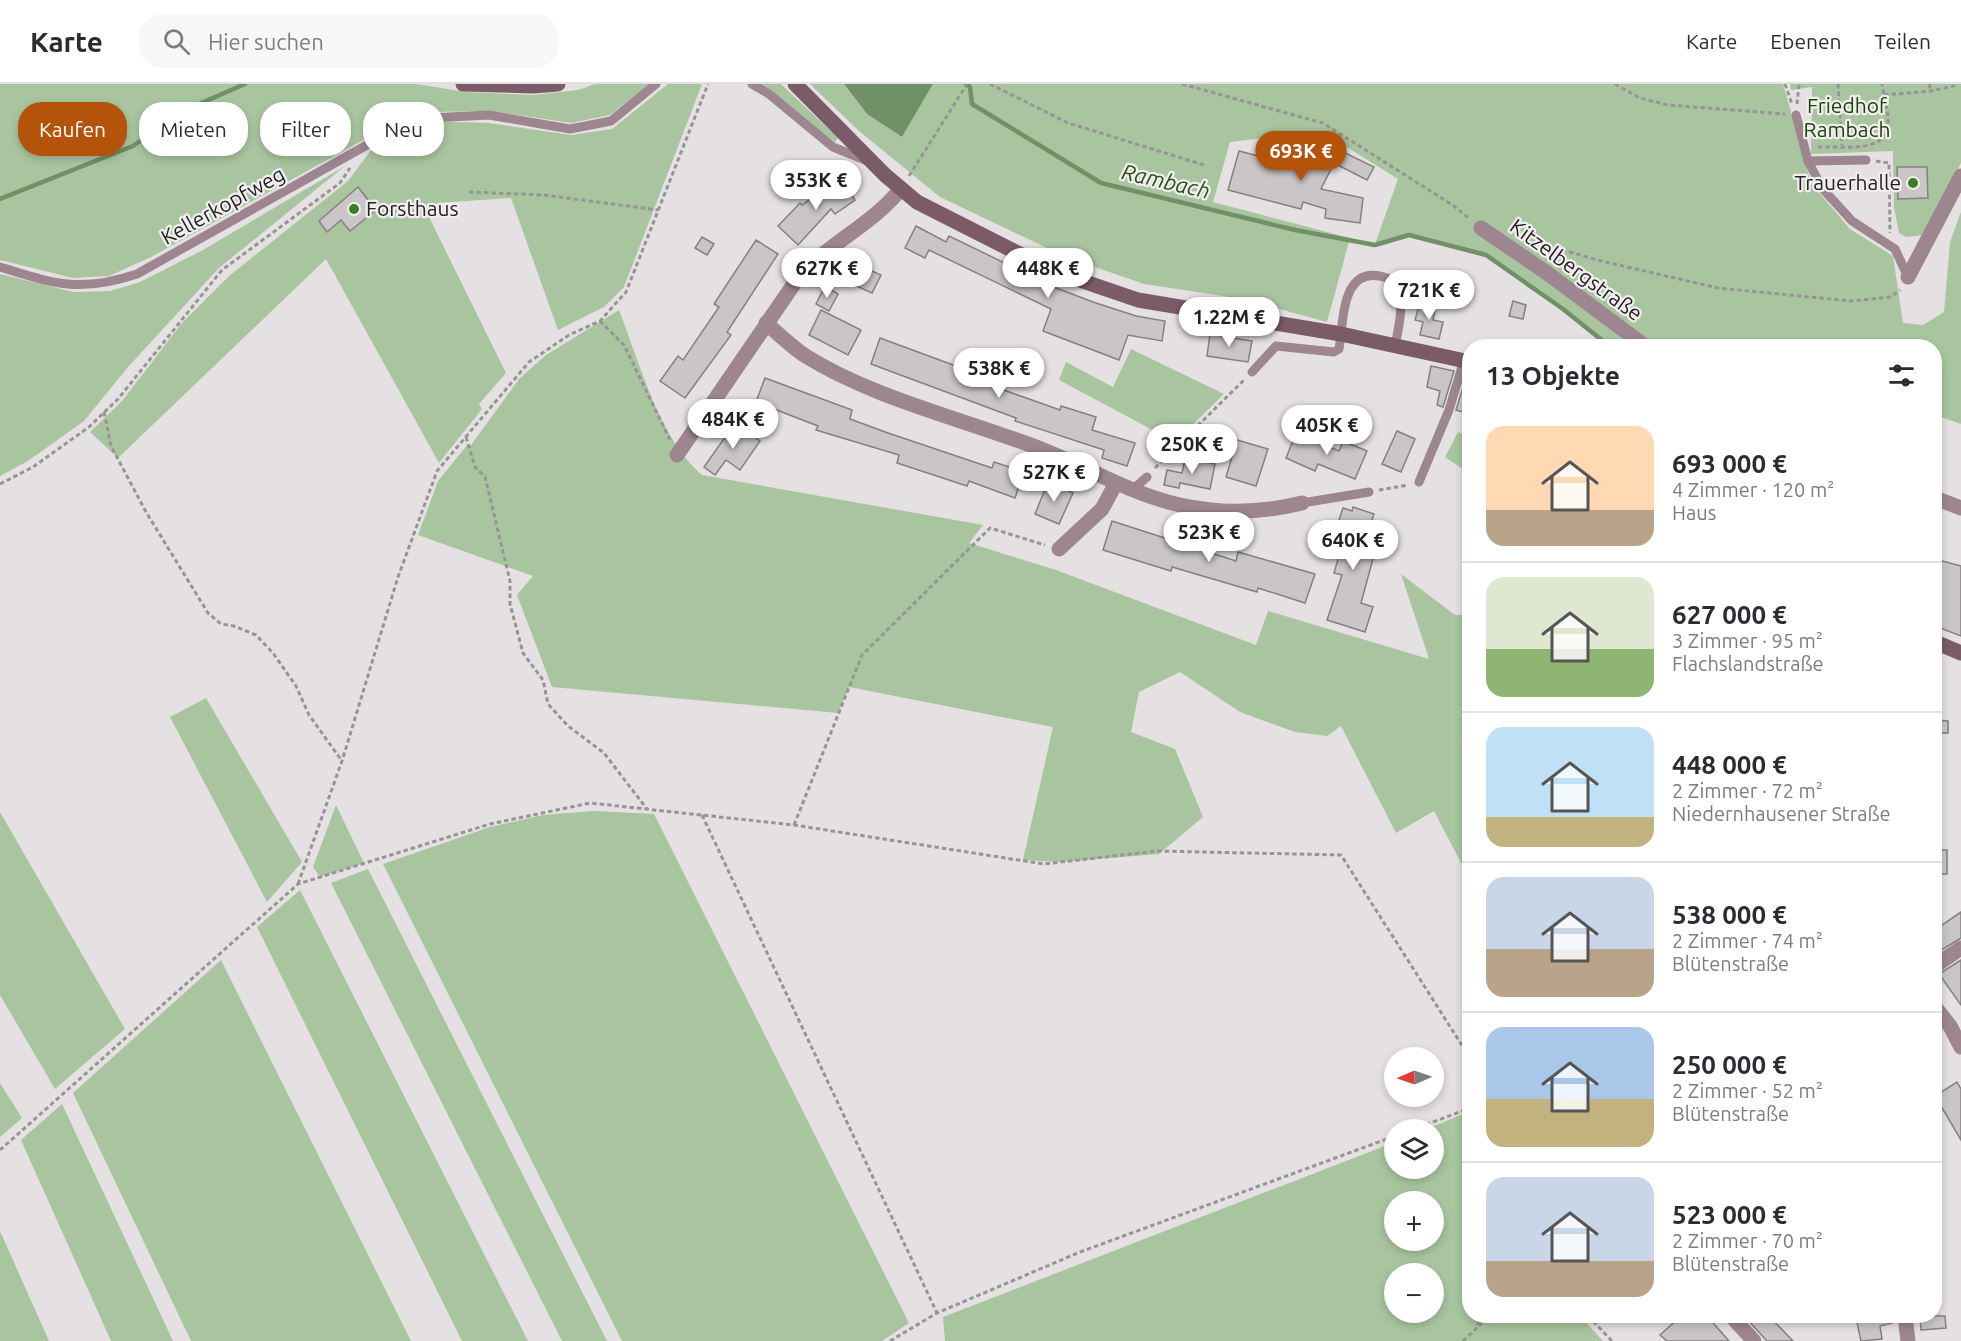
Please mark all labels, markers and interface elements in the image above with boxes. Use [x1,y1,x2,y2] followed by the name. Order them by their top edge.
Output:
[139,14,559,68] search box
[160,25,193,58] icon: search
[30,26,103,57] text: Karte
[208,29,324,54] text: Hier suchen
[1686,29,1737,53] text: Karte
[1770,29,1842,53] text: Ebenen
[1875,29,1931,53] text: Teilen
[1804,93,1890,141] park label: Friedhof Rambach
[18,102,127,156] chip: Kaufen
[139,102,248,156] chip: Mieten
[260,102,351,156] chip: Filter
[363,102,444,156] chip: Neu
[1252,131,1350,182] pin: 693K €
[1269,139,1333,162] text: 693K €
[1120,158,1213,203] water label: Rambach
[767,160,865,211] pin: 353K €
[156,161,289,249] street label: Kellerkopfweg
[784,168,848,191] text: 353K €
[1794,170,1901,194] place label: Trauerhalle
[1906,176,1920,190] marker: Trauerhalle
[366,196,459,220] place label: Forsthaus
[347,202,361,216] marker: Forsthaus
[1506,213,1647,325] street label: Kitzelbergstraße
[778,248,876,299] pin: 627K €
[999,248,1097,299] pin: 448K €
[795,256,859,279] text: 627K €
[1016,256,1080,279] text: 448K €
[1380,270,1478,321] pin: 721K €
[1397,278,1461,301] text: 721K €
[1174,297,1284,348] pin: 1.22M €
[1193,305,1265,328] text: 1.22M €
[950,348,1048,399] pin: 538K €
[967,356,1031,379] text: 538K €
[1885,359,1918,392] icon: filters
[1486,361,1620,390] text: 13 Objekte
[684,399,782,450] pin: 484K €
[1278,405,1376,456] pin: 405K €
[701,407,765,430] text: 484K €
[1295,413,1359,436] text: 405K €
[1143,424,1241,475] pin: 250K €
[1160,432,1224,455] text: 250K €
[1672,449,1787,478] text: 693 000 €
[1534,450,1606,522] icon: home
[1005,452,1103,503] pin: 527K €
[1022,460,1086,483] text: 527K €
[1672,478,1834,501] text: 4 Zimmer · 120 m²
[1672,501,1716,524] text: Haus
[1160,512,1258,563] pin: 523K €
[1177,520,1241,543] text: 523K €
[1304,520,1402,571] pin: 640K €
[1321,528,1385,551] text: 640K €
[1672,600,1787,629] text: 627 000 €
[1534,601,1606,673] icon: home
[1672,629,1823,652] text: 3 Zimmer · 95 m²
[1672,652,1824,675] text: Flachslandstraße
[1672,750,1787,779] text: 448 000 €
[1534,751,1606,823] icon: home
[1672,779,1823,802] text: 2 Zimmer · 72 m²
[1672,802,1891,825] text: Niedernhausener Straße
[1672,900,1787,929] text: 538 000 €
[1534,901,1606,973] icon: home
[1672,929,1823,952] text: 2 Zimmer · 74 m²
[1672,952,1789,975] text: Blütenstraße
[1384,1047,1444,1107] north arrow
[1384,1047,1444,1323] map controls
[1672,1050,1787,1079] text: 250 000 €
[1534,1051,1606,1123] icon: home
[1672,1079,1823,1102] text: 2 Zimmer · 52 m²
[1672,1102,1789,1125] text: Blütenstraße
[1384,1119,1444,1179] button: layers
[1384,1191,1444,1251] button: +
[1672,1200,1787,1229] text: 523 000 €
[1534,1201,1606,1273] icon: home
[1672,1229,1823,1252] text: 2 Zimmer · 70 m²
[1672,1252,1789,1275] text: Blütenstraße
[1384,1263,1444,1323] button: −

